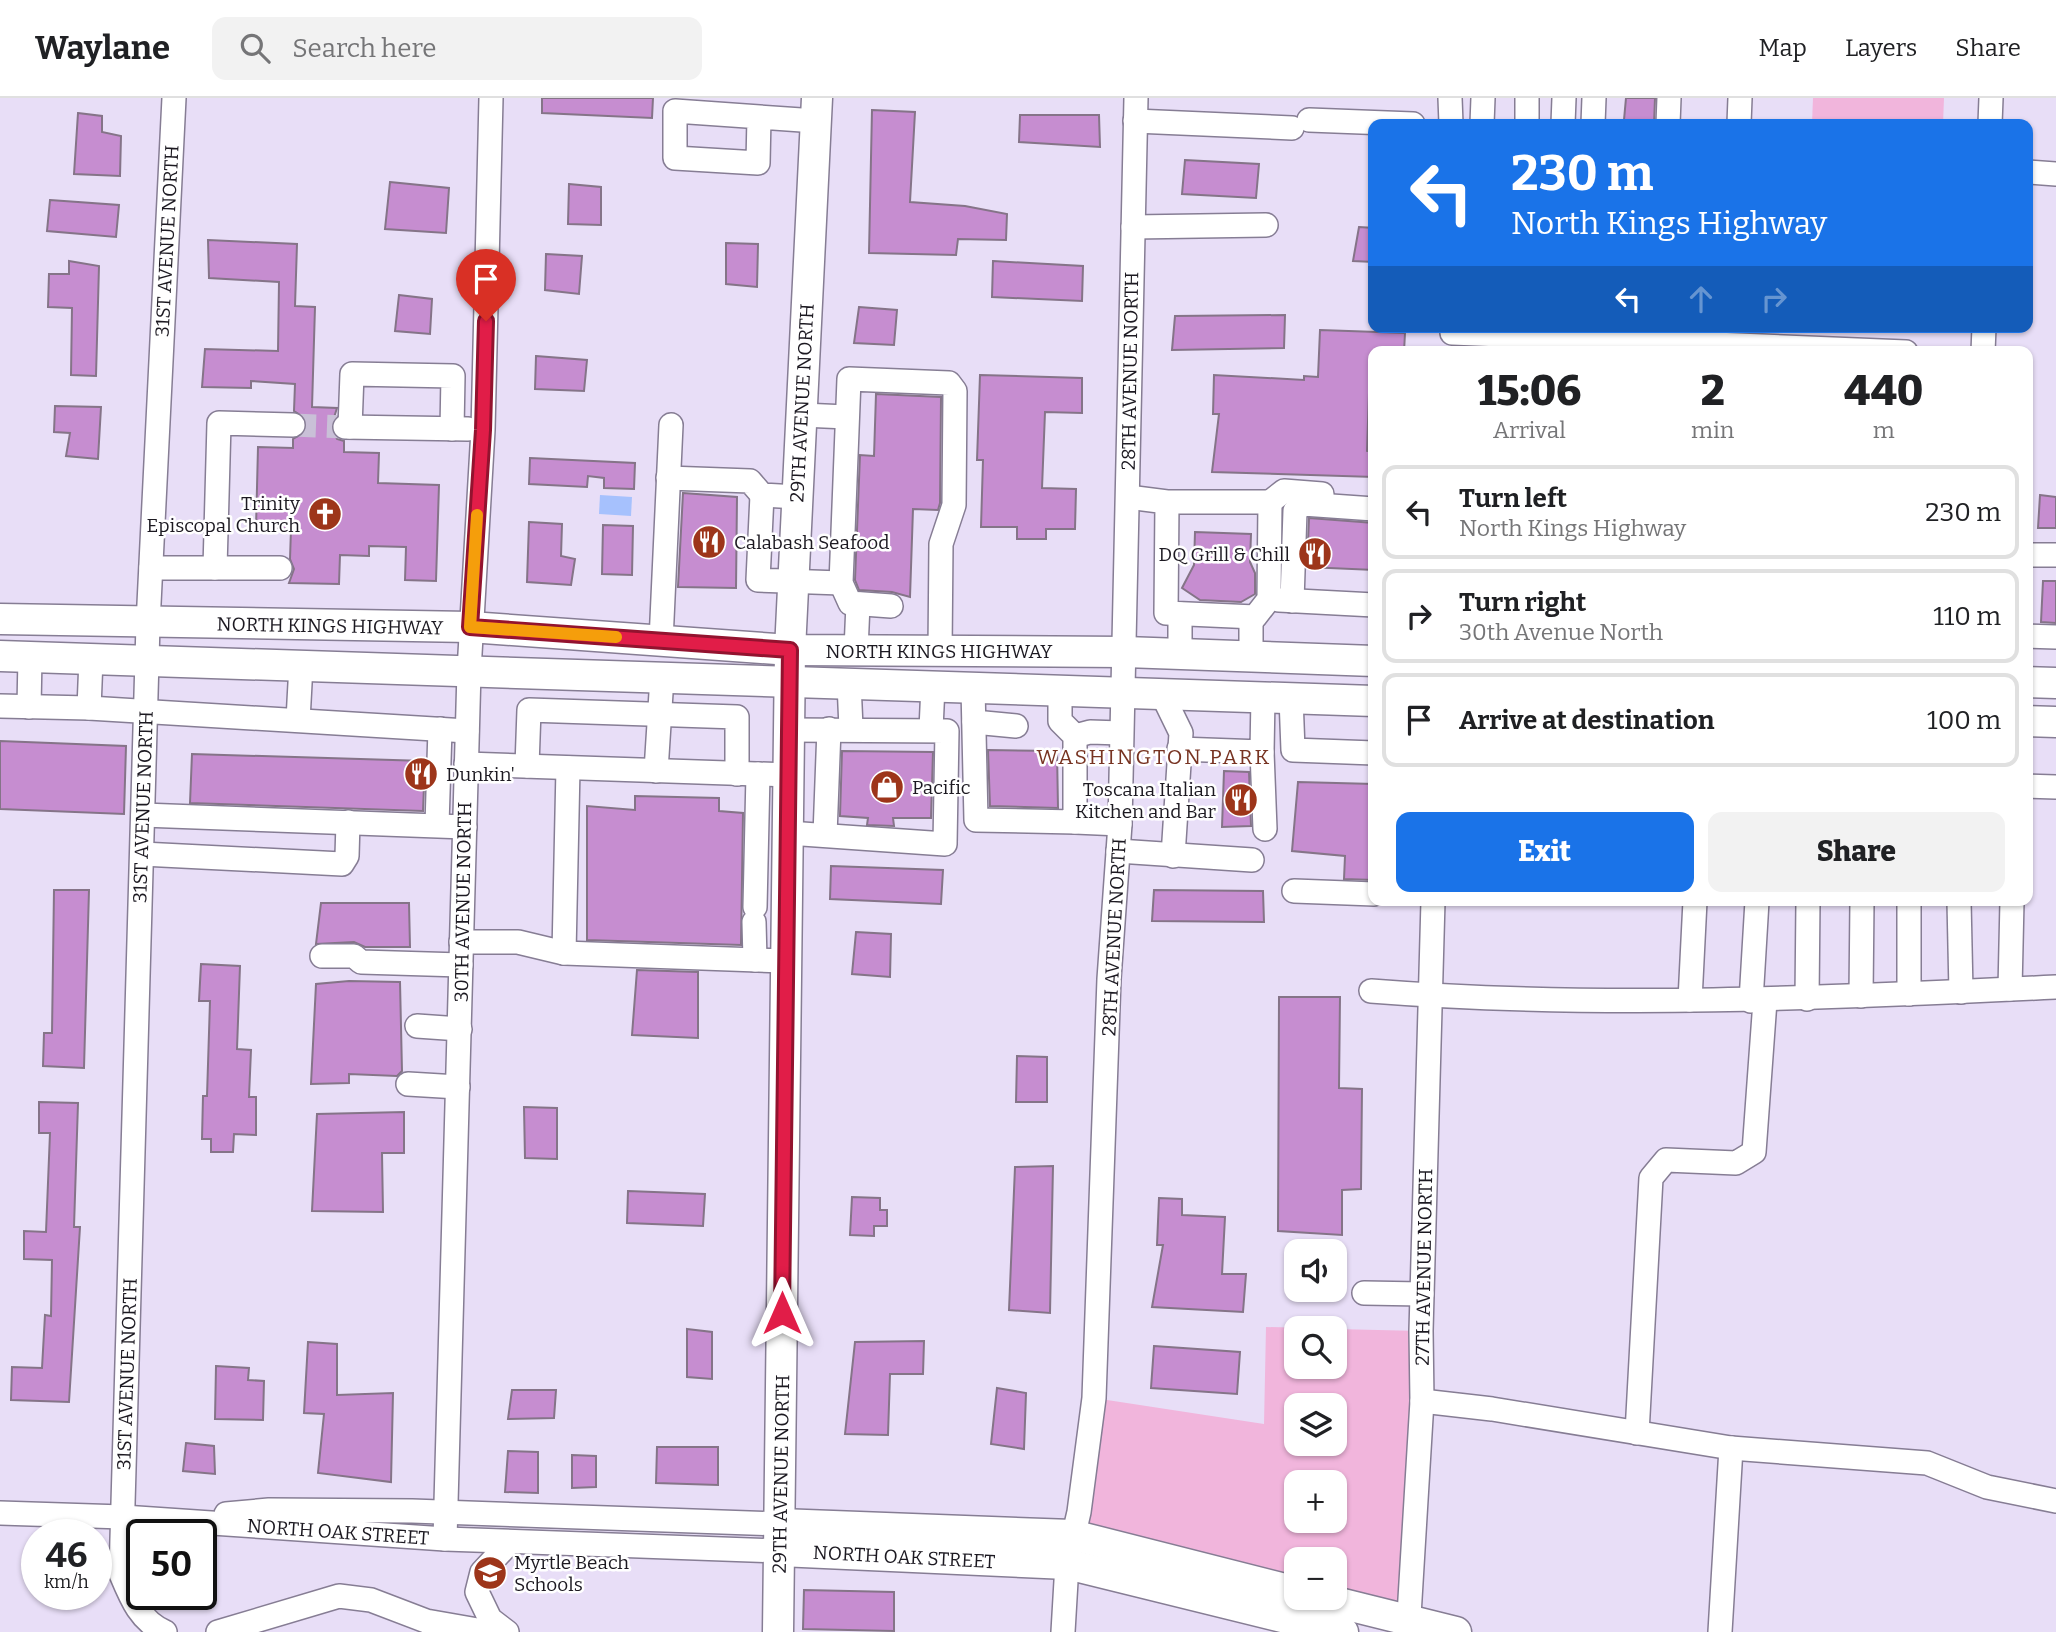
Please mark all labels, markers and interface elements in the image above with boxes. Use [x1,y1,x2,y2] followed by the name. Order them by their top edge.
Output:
[212,17,702,80] search box
[35,28,170,68] text: Waylane
[236,29,274,67] icon: search
[292,33,437,64] text: Search here
[1759,34,1807,62] text: Map
[1845,34,1917,62] text: Layers
[1955,34,2021,62] text: Share
[150,144,184,338] street label: 31ST AVENUE NORTH
[1511,144,1654,203] text: 230 m
[1396,147,1487,238] icon: left
[1511,204,1827,242] text: North Kings Highway
[456,249,516,321] pin
[467,260,505,298] icon: arrive
[1117,272,1143,470] street label: 28TH AVENUE NORTH
[1609,280,1647,318] icon: left
[1682,280,1720,318] icon: ahead
[1755,280,1793,318] icon: right
[785,303,819,503] street label: 29TH AVENUE NORTH
[1478,366,1581,416] text: 15:06
[1701,366,1725,416] text: 2
[1844,366,1923,416] text: 440
[1493,416,1566,444] text: Arrival
[1691,416,1734,444] text: min
[1873,416,1895,444] text: m
[1459,483,1567,514] text: Turn left
[147,492,301,537] place label: Trinity Episcopal Church
[1400,493,1438,531] icon: left
[306,495,344,533] church icon: Trinity Episcopal Church
[1925,497,2001,528] text: 230 m
[1459,514,1686,542] text: North Kings Highway
[690,523,728,561] restaurant icon: Calabash Seafood
[734,531,889,554] place label: Calabash Seafood
[1296,535,1334,573] restaurant icon: DQ Grill & Chill
[1159,543,1290,566] place label: DQ Grill & Chill
[1459,587,1586,618] text: Turn right
[1400,597,1438,635] icon: right
[1933,601,2001,632] text: 110 m
[216,613,444,639] street label: NORTH KINGS HIGHWAY
[1459,618,1663,646] text: 30th Avenue North
[826,640,1053,663] street label: NORTH KINGS HIGHWAY
[1400,701,1438,739] icon: arrive
[1459,705,1714,736] text: Arrive at destination
[1927,705,2001,736] text: 100 m
[128,711,158,903] street label: 31ST AVENUE NORTH
[1037,744,1271,770] district label: WASHINGTON PARK
[402,755,440,793] restaurant icon: Dunkin'
[446,763,515,786] place label: Dunkin'
[868,768,906,806] shop icon: Pacific
[912,776,971,799] place label: Pacific
[1075,778,1217,823] place label: Toscana Italian Kitchen and Bar
[1222,781,1260,819] restaurant icon: Toscana Italian Kitchen and Bar
[450,802,476,1002] street label: 30TH AVENUE NORTH
[1396,812,1694,892] button: Exit
[1708,812,2005,892] button: Share
[1097,837,1131,1037] street label: 28TH AVENUE NORTH
[1411,1168,1437,1366] street label: 27TH AVENUE NORTH
[1284,1239,1347,1610] map controls
[1284,1239,1347,1302] button: sound
[745,1276,819,1350] position arrow
[112,1278,142,1470] street label: 31ST AVENUE NORTH
[1284,1316,1347,1379] button: search
[768,1374,794,1574] street label: 29TH AVENUE NORTH
[1284,1393,1347,1456] button: layers
[1284,1470,1347,1533] button: +
[246,1514,430,1550] street label: NORTH OAK STREET
[126,1519,217,1610] speed limit sign: 50
[45,1534,88,1576] text: 46
[812,1541,996,1573] street label: NORTH OAK STREET
[1284,1547,1347,1610] button: −
[514,1551,629,1596] place label: Myrtle Beach Schools
[471,1554,509,1592] school or university icon: Myrtle Beach Schools
[44,1571,89,1593] text: km/h

